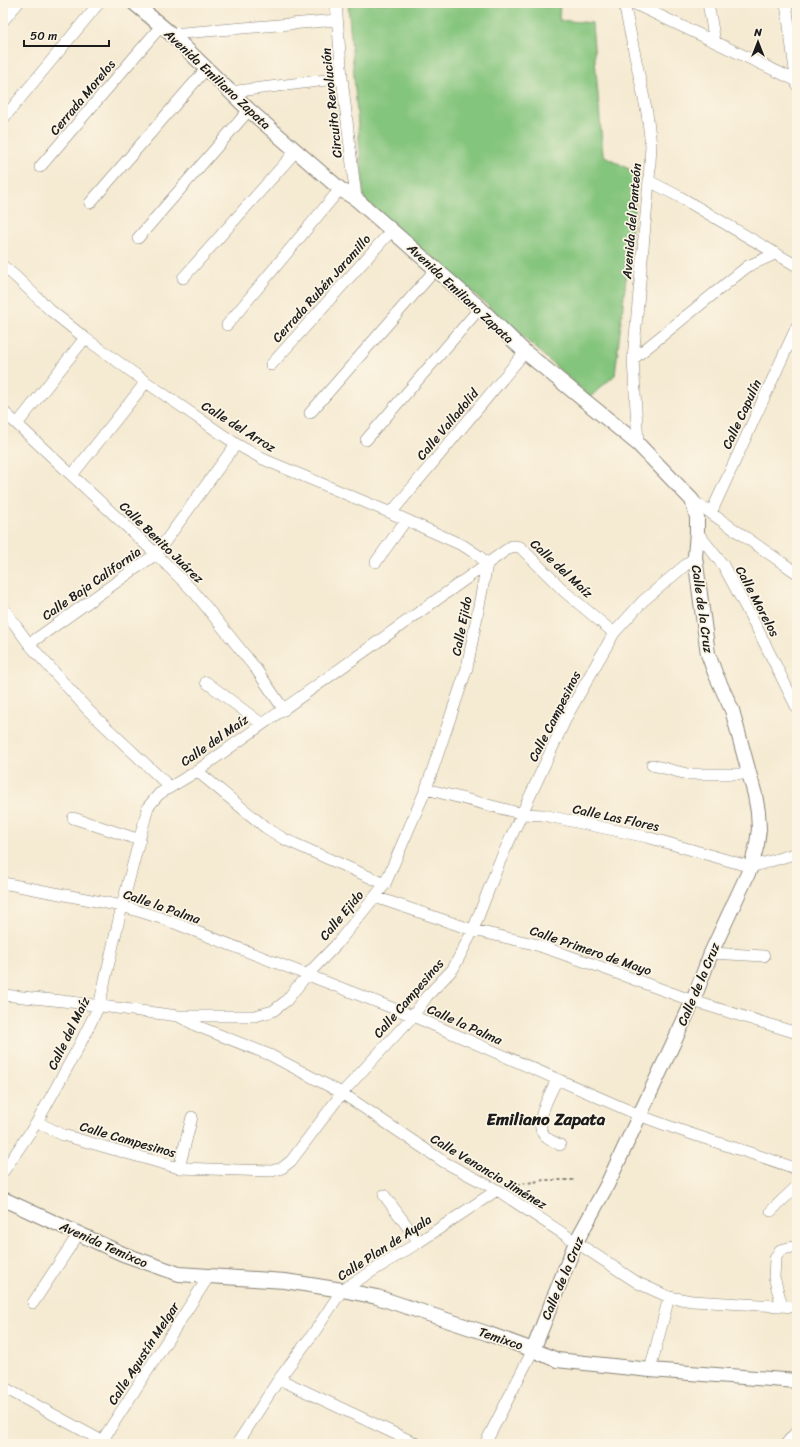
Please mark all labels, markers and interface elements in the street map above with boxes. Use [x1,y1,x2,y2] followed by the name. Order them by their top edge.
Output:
[24,22,109,48] scale bar
[738,22,778,62] north arrow
[158,23,277,136] street label: Avenida Emiliano Zapata
[753,23,762,42] text: N
[30,25,57,47] text: 50 m
[314,47,349,159] street label: Circuito Revolución
[44,54,122,141] street label: Cerrada Morelos
[615,162,648,281] street label: Avenida del Panteón
[266,228,377,348] street label: Cerrada Rubén Jaramillo
[401,237,520,350] street label: Avenida Emiliano Zapata
[715,375,768,453] street label: Calle Capulín
[410,382,485,465] street label: Calle Valladolid
[197,394,281,459] street label: Calle del Arroz
[114,496,210,590] street label: Calle Benito Juárez
[525,533,599,604] street label: Calle del Maíz
[37,540,146,626] street label: Calle Baja California
[729,561,786,641] street label: Calle Morelos
[685,563,720,655] street label: Calle de la Cruz
[444,594,479,658] street label: Calle Ejido
[522,666,588,766] street label: Calle Campesinos
[175,708,254,773] street label: Calle del Maíz
[570,797,662,838] street label: Calle Las Flores
[120,883,204,931] street label: Calle la Palma
[313,885,370,946] street label: Calle Ejido
[527,919,655,982] street label: Calle Primero de Mayo
[671,938,727,1030] street label: Calle de la Cruz
[367,953,450,1043] street label: Calle Campesinos
[41,992,97,1074] street label: Calle del Maíz
[423,998,507,1051] street label: Calle la Palma
[487,1104,606,1134] district label: Emiliano Zapata
[77,1115,180,1165] street label: Calle Campesinos
[426,1127,552,1216] street label: Calle Venancio Jiménez
[332,1208,437,1287] street label: Calle Plan de Ayala
[55,1214,152,1274] street label: Avenida Temixco
[535,1232,591,1324] street label: Calle de la Cruz
[101,1296,186,1410] street label: Calle Agustín Melgar
[475,1320,527,1357] street label: Temixco

